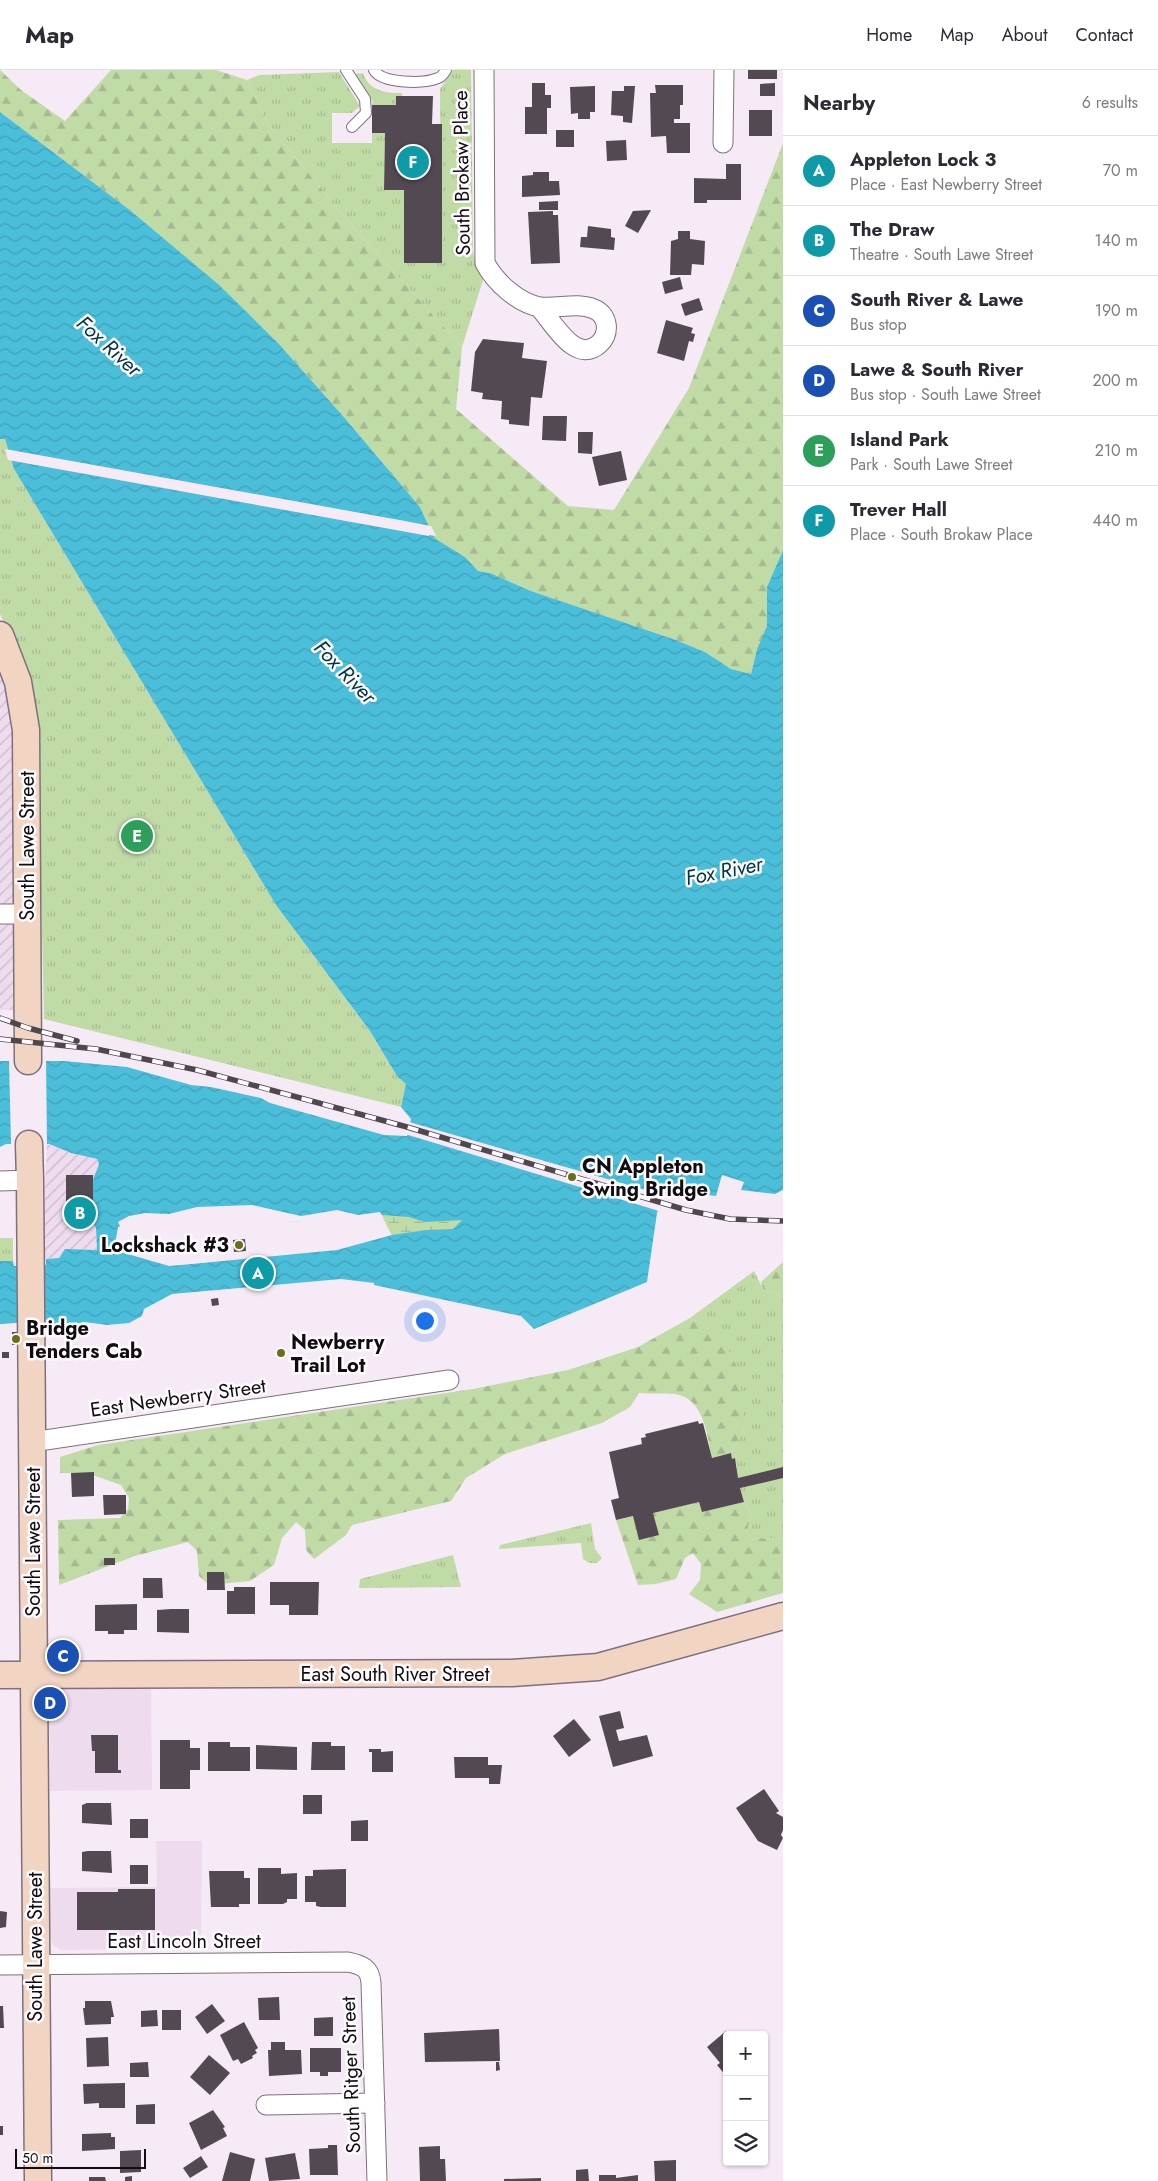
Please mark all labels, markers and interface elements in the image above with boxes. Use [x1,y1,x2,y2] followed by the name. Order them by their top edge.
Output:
[25,17,74,52] text: Map
[866,22,912,48] text: Home
[940,22,974,48] text: Map
[1002,22,1047,48] text: About
[1075,22,1133,48] text: Contact
[803,88,875,118] text: Nearby
[446,90,478,256] street label: South Brokaw Place
[1082,91,1138,114] text: 6 results
[397,143,429,181] pin: F
[850,146,996,173] text: Appleton Lock 3
[813,159,825,182] text: A
[1103,159,1138,182] text: 70 m
[850,173,1042,196] text: Place · East Newberry Street
[850,216,934,243] text: The Draw
[814,229,824,252] text: B
[1095,229,1138,252] text: 140 m
[850,243,1033,266] text: Theatre · South Lawe Street
[850,286,1023,313] text: South River & Lawe
[813,299,825,322] text: C
[1095,299,1138,322] text: 190 m
[70,309,149,384] water label: Fox River
[850,313,907,336] text: Bus stop
[850,356,1023,383] text: Lawe & South River
[813,369,825,392] text: D
[1092,369,1138,392] text: 200 m
[850,383,1041,406] text: Bus stop · South Lawe Street
[850,426,949,453] text: Island Park
[814,439,824,462] text: E
[1095,439,1138,462] text: 210 m
[850,453,1013,476] text: Park · South Lawe Street
[850,496,947,523] text: Trever Hall
[815,509,823,532] text: F
[1092,509,1138,532] text: 440 m
[850,523,1033,546] text: Place · South Brokaw Place
[307,633,384,711] water label: Fox River
[13,771,42,921] street label: South Lawe Street
[121,817,153,855] pin: E
[683,849,766,893] water label: Fox River
[582,1152,708,1204] place label: CN Appleton Swing Bridge
[566,1171,578,1183] marker: CN Appleton Swing Bridge
[64,1194,96,1232] pin: B
[101,1231,229,1260] place label: Lockshack #3
[233,1239,245,1251] marker: Lockshack #3
[242,1254,274,1292] pin: A
[412,1308,438,1334] your location
[26,1314,142,1366] place label: Bridge Tenders Cab
[291,1328,385,1380] place label: Newberry Trail Lot
[10,1333,22,1345] marker: Bridge Tenders Cab
[275,1347,287,1359] marker: Newberry Trail Lot
[88,1371,268,1425] street label: East Newberry Street
[19,1467,48,1617] street label: South Lawe Street
[47,1637,79,1675] pin: C
[301,1660,490,1689] street label: East South River Street
[34,1684,66,1722] pin: D
[21,1872,50,2022] street label: South Lawe Street
[107,1927,261,1956] street label: East Lincoln Street
[334,1996,368,2154] street label: South Ritger Street
[723,2031,768,2166] map controls
[723,2031,768,2076] button: +
[723,2076,768,2121] button: −
[723,2121,768,2166] button: layers
[15,2146,146,2169] scale bar
[22,2148,53,2168] text: 50 m

